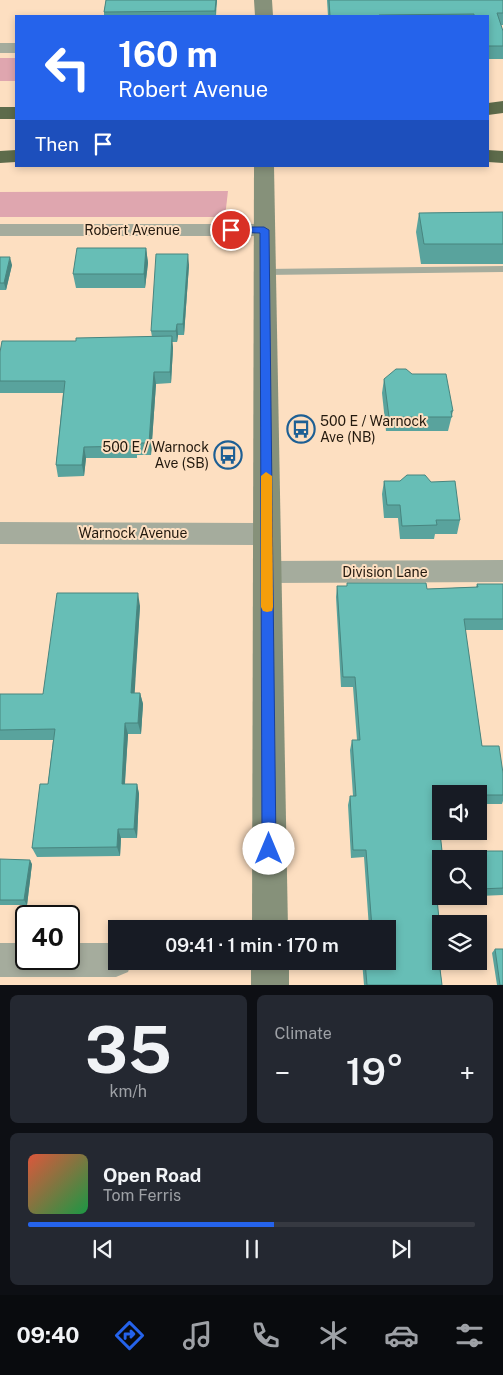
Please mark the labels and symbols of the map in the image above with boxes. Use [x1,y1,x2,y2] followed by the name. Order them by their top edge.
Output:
[210,209,252,251] pin
[84,222,180,238] street label: Robert Avenue
[320,413,427,445] place label: 500 E / Warnock Ave (NB)
[286,414,316,444] bus stop icon: 500 E / Warnock Ave (NB)
[102,439,209,471] place label: 500 E / Warnock Ave (SB)
[213,440,243,470] bus stop icon: 500 E / Warnock Ave (SB)
[79,525,187,541] street label: Warnock Avenue
[342,564,428,580] street label: Division Lane
[242,822,294,874] position arrow
[15,905,80,970] speed limit sign: 40

